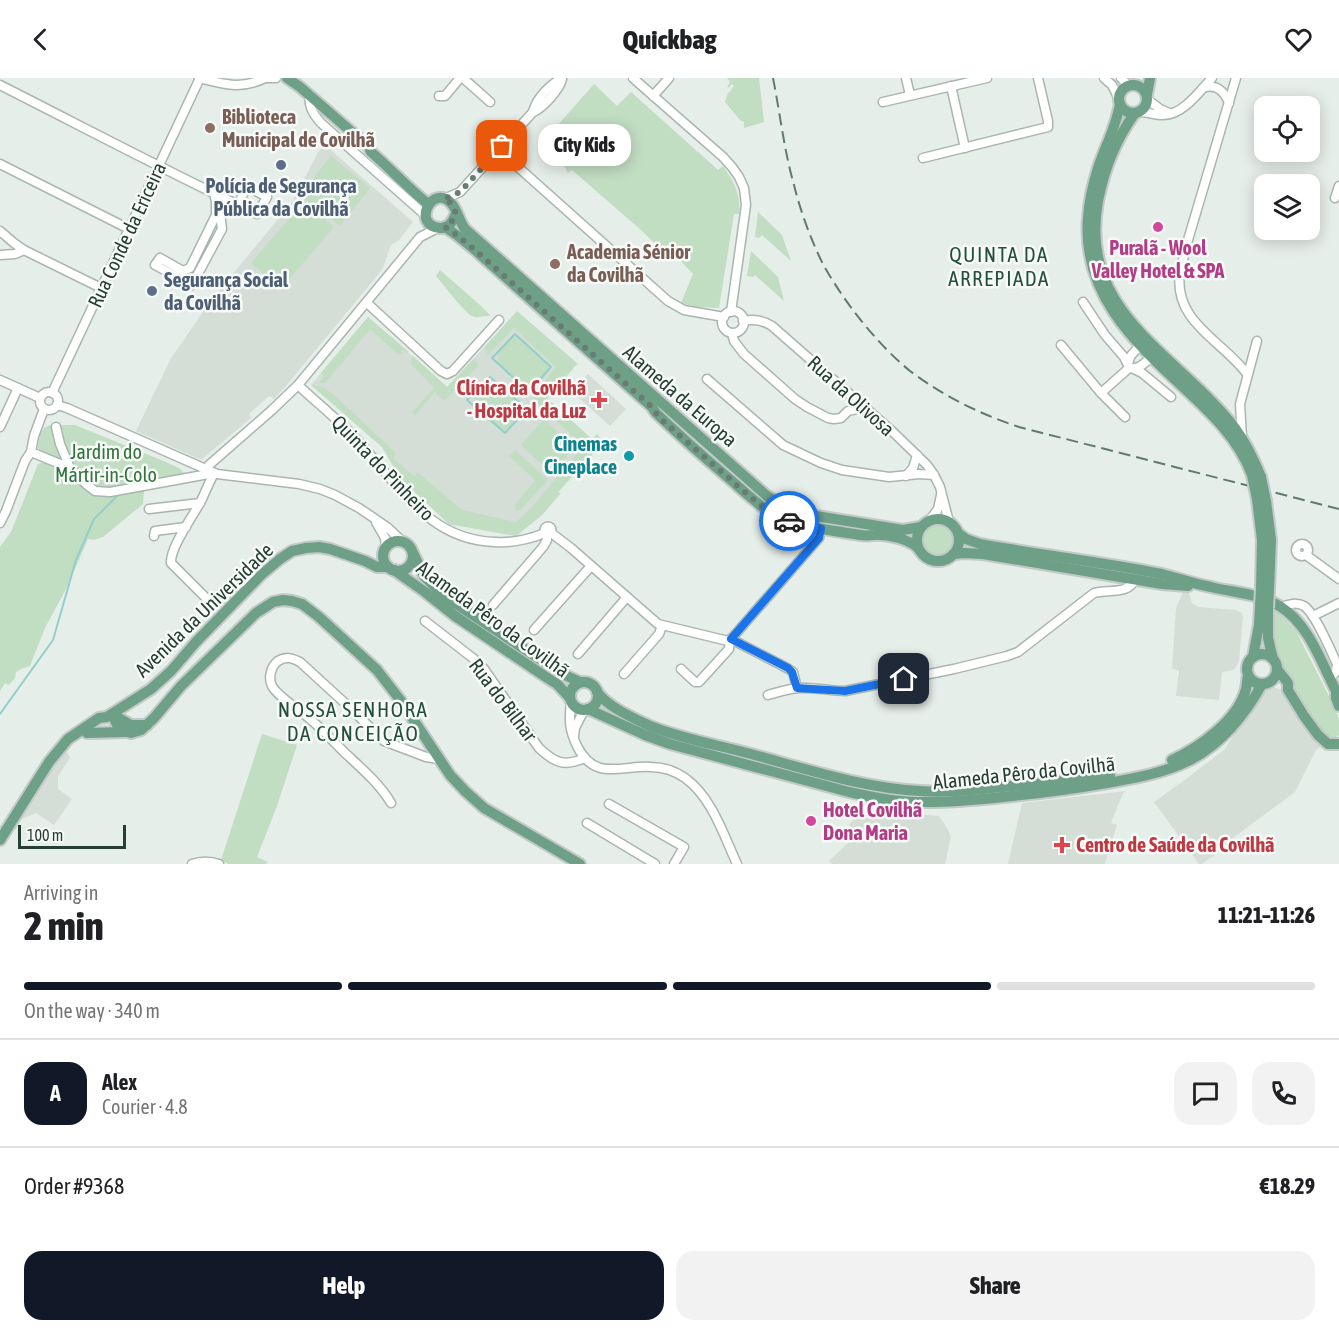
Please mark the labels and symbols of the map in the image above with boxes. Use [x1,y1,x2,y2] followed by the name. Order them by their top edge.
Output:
[222,105,375,151] place label: Biblioteca Municipal de Covilhã
[476,120,527,171] pin
[203,121,217,135] marker: Biblioteca Municipal de Covilhã
[538,125,631,167] callout: City Kids
[274,158,288,172] marker: Polícia de Segurança Pública da Covilhã
[83,159,170,311] street label: Rua Conde da Ericeira
[205,174,357,220] place label: Polícia de Segurança Pública da Covilhã
[1151,220,1165,234] marker: Puralã - Wool Valley Hotel & SPA
[1091,236,1225,282] place label: Puralã - Wool Valley Hotel & SPA
[566,240,691,286] place label: Academia Sénior da Covilhã
[948,242,1050,290] district label: QUINTA DA ARREPIADA
[548,257,562,271] marker: Academia Sénior da Covilhã
[164,268,289,314] place label: Segurança Social da Covilhã
[145,284,159,298] marker: Segurança Social da Covilhã
[619,340,742,451] street label: Alameda da Europa
[803,351,899,441] street label: Rua da Olivosa
[457,376,587,422] place label: Clínica da Covilhã - Hospital da Luz
[590,391,608,409] marker: Clínica da Covilhã - Hospital da Luz
[327,410,439,525] street label: Quinta do Pinheiro
[544,432,617,478] place label: Cinemas Cineplace
[55,440,157,486] park label: Jardim do Mártir-in-Colo
[622,449,636,463] marker: Cinemas Cineplace
[759,491,819,551] courier
[130,538,277,681] street label: Avenida da Universidade
[413,556,574,682] street label: Alameda Pêro da Covilhã
[878,653,929,704] pin
[465,654,543,746] street label: Rua do Bilhar
[278,697,428,745] district label: NOSSA SENHORA DA CONCEIÇÃO
[932,752,1116,793] street label: Alameda Pêro da Covilhã
[823,798,922,844] place label: Hotel Covilhã Dona Maria
[804,814,818,828] marker: Hotel Covilhã Dona Maria
[18,822,126,850] scale bar
[1076,833,1274,856] place label: Centro de Saúde da Covilhã
[1053,836,1071,854] marker: Centro de Saúde da Covilhã

